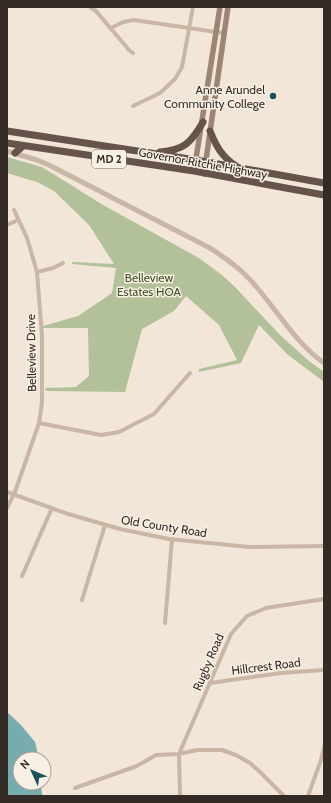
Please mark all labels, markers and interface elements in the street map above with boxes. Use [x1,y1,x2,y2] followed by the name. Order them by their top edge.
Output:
[164,82,265,111] place label: Anne Arundel Community College
[268,91,278,101] marker: Anne Arundel Community College
[137,144,269,182] street label: Governor Ritchie Highway
[92,150,126,168] road number: MD 2
[117,270,182,299] park label: Belleview Estates HOA
[23,314,39,392] street label: Belleview Drive
[120,512,208,540] street label: Old County Road
[189,631,227,693] street label: Rugby Road
[231,654,301,678] street label: Hillcrest Road
[12,751,52,791] north arrow
[17,756,33,772] text: N

